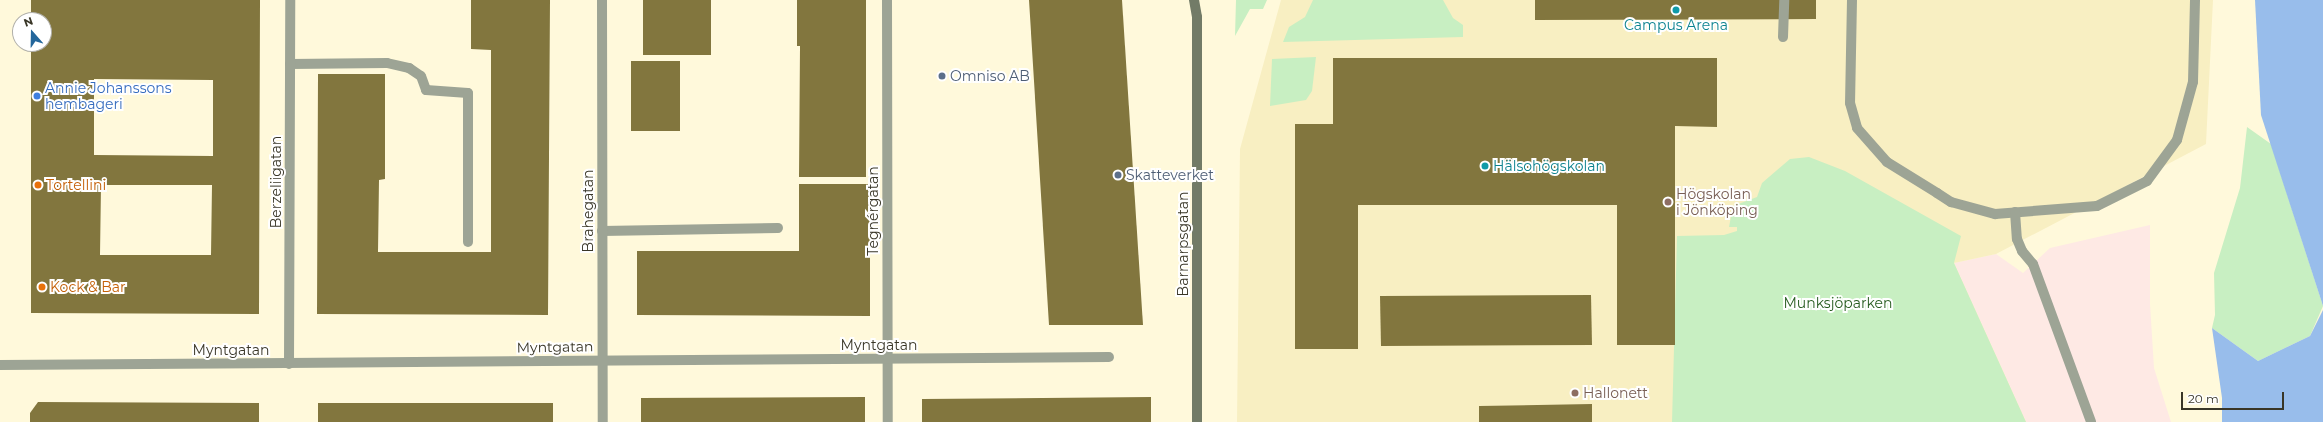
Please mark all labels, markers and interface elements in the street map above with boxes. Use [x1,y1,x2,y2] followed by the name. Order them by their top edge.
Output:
[1671,5,1681,15] marker: Campus Arena
[12,12,52,52] north arrow
[22,14,35,30] text: N
[1624,17,1728,33] place label: Campus Arena
[950,68,1030,84] place label: Omniso AB
[937,71,947,81] marker: Omniso AB
[45,80,172,112] place label: Annie Johanssons hembageri
[32,91,42,101] marker: Annie Johanssons hembageri
[268,136,284,228] street label: Berzeliigatan
[1493,158,1605,174] place label: Hälsohögskolan
[1480,161,1490,171] marker: Hälsohögskolan
[865,166,881,256] street label: Tegnérgatan
[1126,167,1214,183] place label: Skatteverket
[580,170,596,252] street label: Brahegatan
[1113,170,1123,180] marker: Skatteverket
[46,177,106,193] place label: Tortellini
[33,180,43,190] marker: Tortellini
[1676,186,1758,218] place label: Högskolan i Jönköping
[1175,192,1191,296] street label: Barnarpsgatan
[1663,197,1673,207] marker: Högskolan i Jönköping
[50,279,126,295] place label: Kock & Bar
[37,282,47,292] marker: Kock & Bar
[1783,295,1893,311] park label: Munksjöparken
[841,337,917,353] street label: Myntgatan
[516,338,594,356] street label: Myntgatan
[193,342,269,358] street label: Myntgatan
[2183,384,2286,410] scale bar
[1583,385,1648,401] place label: Hallonett
[1570,388,1580,398] marker: Hallonett
[2188,391,2219,406] text: 20 m

